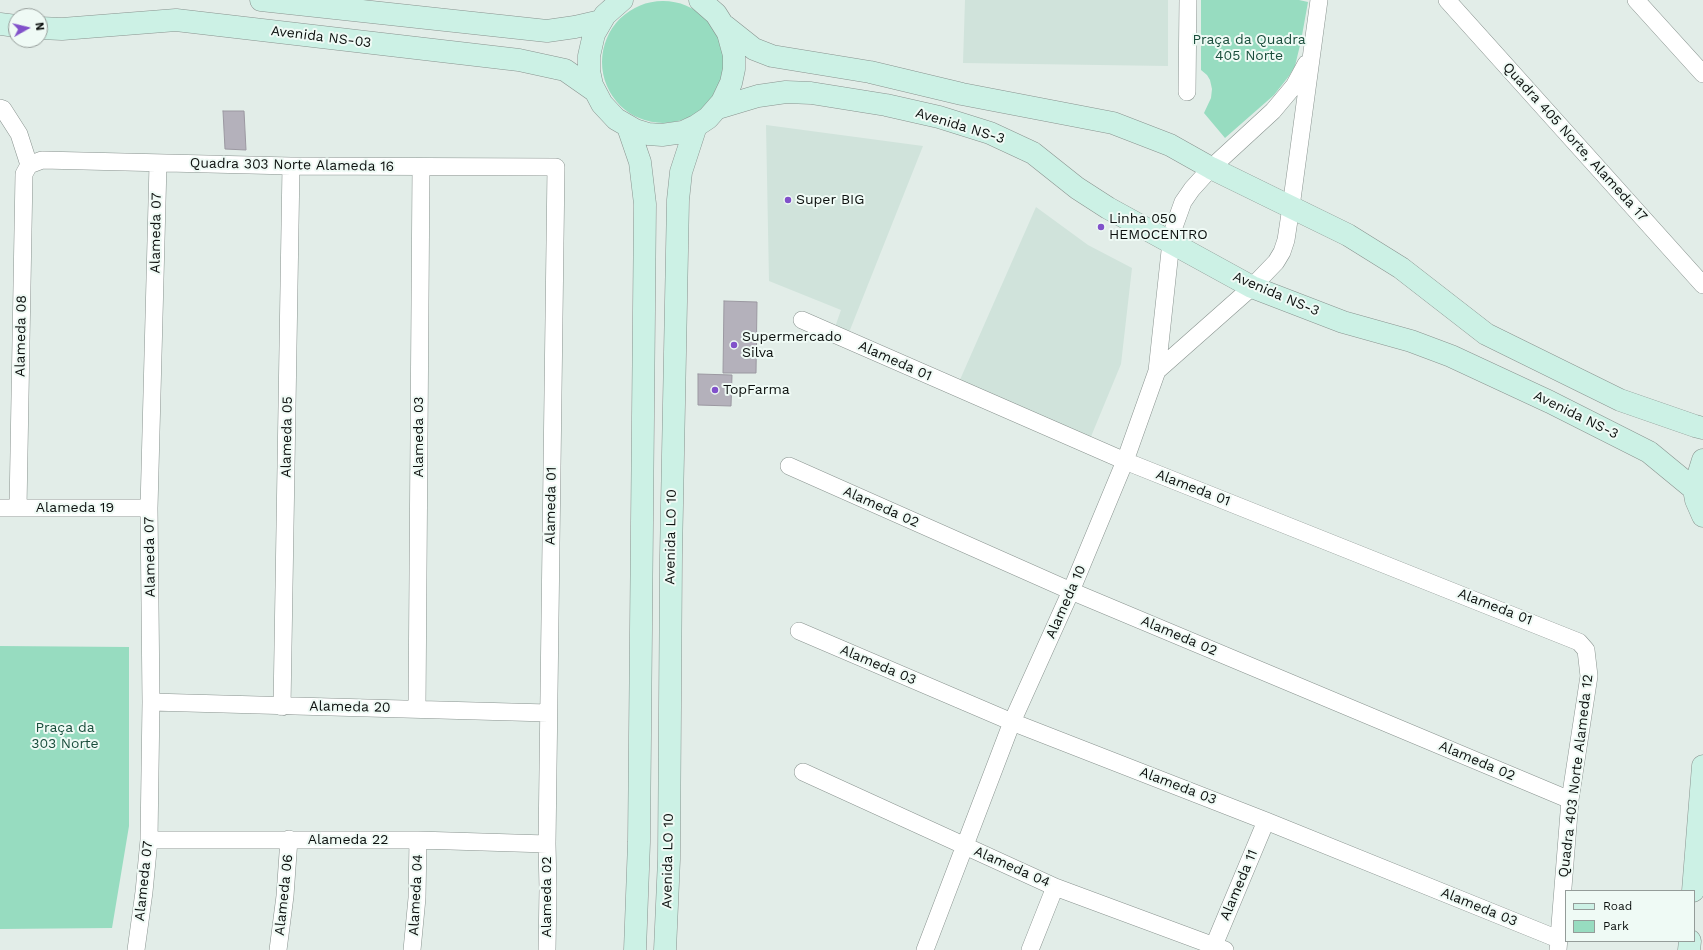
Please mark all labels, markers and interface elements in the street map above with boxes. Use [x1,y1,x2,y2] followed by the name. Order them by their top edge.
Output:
[8,8,48,48] north arrow
[32,21,46,31] text: N
[270,23,372,51] street label: Avenida NS-03
[1192,32,1306,64] park label: Praça da Quadra 405 Norte
[1499,59,1651,225] street label: Quadra 405 Norte, Alameda 17
[913,104,1007,148] street label: Avenida NS-3
[190,155,394,175] street label: Quadra 303 Norte Alameda 16
[796,192,864,208] place label: Super BIG
[147,193,165,273] street label: Alameda 07
[783,195,793,205] marker: Super BIG
[1109,211,1208,244] place label: Linha 050 HEMOCENTRO
[1096,222,1106,232] marker: Linha 050 HEMOCENTRO
[1230,268,1322,320] street label: Avenida NS-3
[12,295,30,377] street label: Alameda 08
[742,329,842,362] place label: Supermercado Silva
[856,337,934,385] street label: Alameda 01
[729,340,739,350] marker: Supermercado Silva
[723,382,790,398] place label: TopFarma
[710,385,720,395] marker: TopFarma
[1531,387,1621,443] street label: Avenida NS-3
[278,396,296,478] street label: Alameda 05
[411,397,427,477] street label: Alameda 03
[1153,466,1233,510] street label: Alameda 01
[542,467,560,545] street label: Alameda 01
[840,483,922,531] street label: Alameda 02
[662,489,680,585] street label: Avenida LO 10
[36,500,114,516] street label: Alameda 19
[141,517,159,597] street label: Alameda 07
[1042,563,1090,641] street label: Alameda 10
[1455,585,1535,629] street label: Alameda 01
[1138,612,1220,660] street label: Alameda 02
[837,641,919,689] street label: Alameda 03
[1555,673,1597,879] street label: Quadra 403 Norte Alameda 12
[309,698,391,716] street label: Alameda 20
[31,720,99,752] park label: Praça da 303 Norte
[1436,737,1518,785] street label: Alameda 02
[1137,764,1219,808] street label: Alameda 03
[659,813,677,909] street label: Avenida LO 10
[308,832,388,848] street label: Alameda 22
[131,840,157,922] street label: Alameda 07
[971,843,1053,891] street label: Alameda 04
[1217,847,1261,923] street label: Alameda 11
[271,854,297,936] street label: Alameda 06
[405,854,427,936] street label: Alameda 04
[539,856,555,938] street label: Alameda 02
[1438,884,1520,930] street label: Alameda 03
[1565,890,1695,942] legend
[1603,899,1632,913] text: Road
[1603,919,1629,933] text: Park

